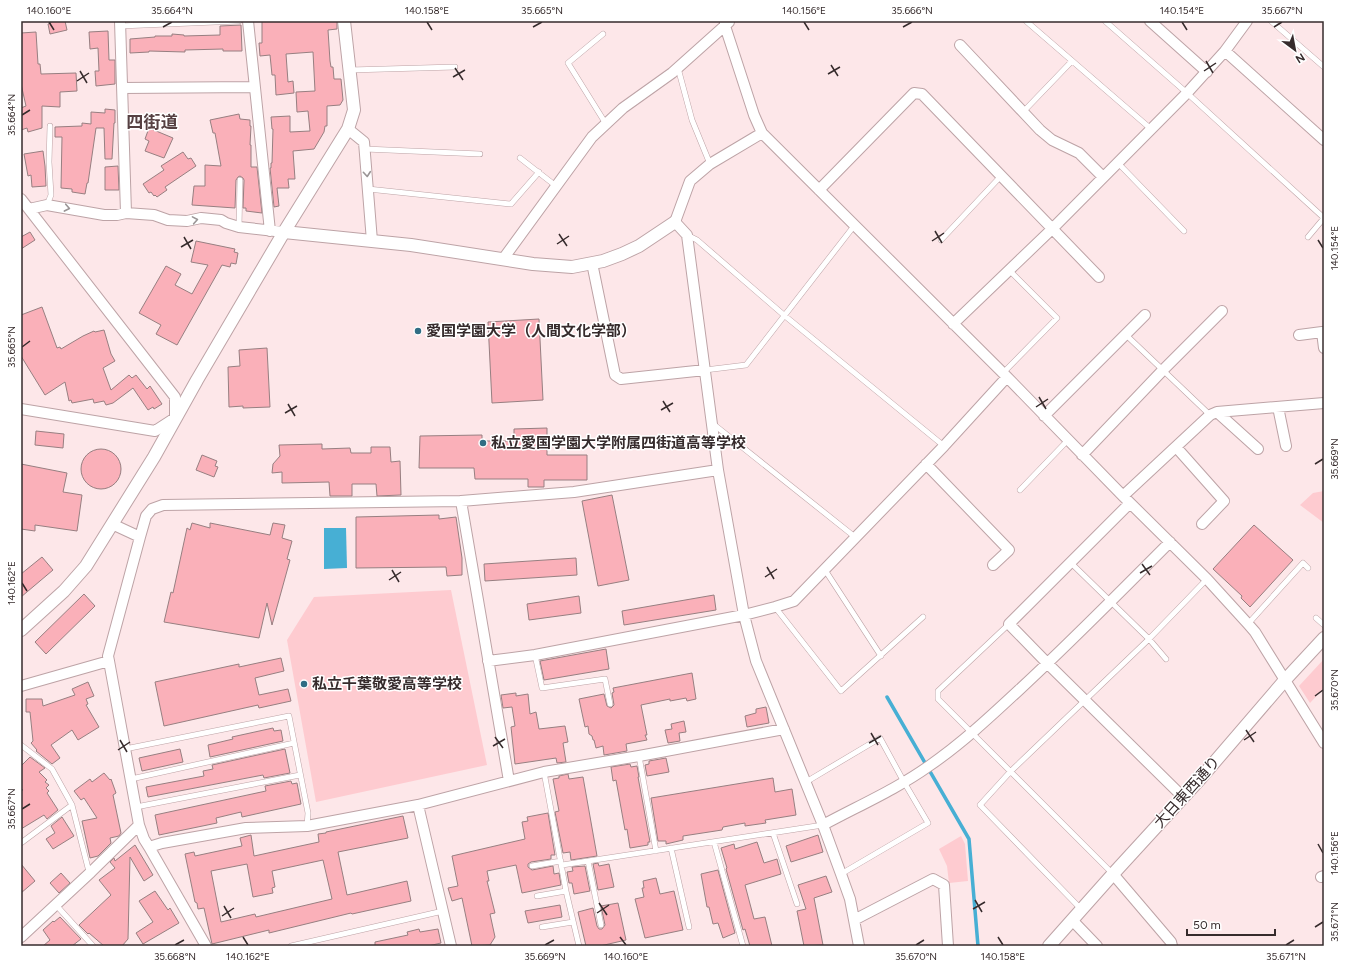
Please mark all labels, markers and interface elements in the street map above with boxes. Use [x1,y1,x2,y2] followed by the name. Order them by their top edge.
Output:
[27,4,71,17] text: 140.160°E
[151,4,193,17] text: 35.664°N
[405,4,449,17] text: 140.158°E
[521,4,563,17] text: 35.665°N
[782,4,826,17] text: 140.156°E
[891,4,933,17] text: 35.666°N
[1160,4,1204,17] text: 140.154°E
[1261,4,1303,17] text: 35.667°N
[1275,30,1315,70] north arrow
[1293,50,1307,66] text: N
[5,94,18,136] text: 35.664°N
[127,112,178,132] district label: 四街道
[362,171,371,177] one-way arrow
[64,204,70,212] one-way arrow
[192,216,198,225] one-way arrow
[1328,226,1341,270] text: 140.154°E
[426,322,636,340] place label: 愛国学園大学（人間文化学部）
[5,326,18,368] text: 35.665°N
[413,326,423,336] marker: 愛国学園大学（人間文化学部）
[491,434,746,452] place label: 私立愛国学園大学附属四街道高等学校
[478,438,488,448] marker: 私立愛国学園大学附属四街道高等学校
[1328,438,1341,480] text: 35.669°N
[5,561,18,605] text: 140.162°E
[1328,669,1341,711] text: 35.670°N
[312,675,462,693] place label: 私立千葉敬愛高等学校
[299,679,309,689] marker: 私立千葉敬愛高等学校
[1150,753,1224,831] street label: 大日東西通り
[5,788,18,830] text: 35.667°N
[1328,831,1341,875] text: 140.156°E
[1328,902,1341,942] text: 35.671°N
[1187,911,1275,937] scale bar
[1193,918,1221,932] text: 50 m
[154,950,196,963] text: 35.668°N
[226,950,270,963] text: 140.162°E
[524,950,566,963] text: 35.669°N
[604,950,648,963] text: 140.160°E
[895,950,937,963] text: 35.670°N
[981,950,1025,963] text: 140.158°E
[1266,950,1306,963] text: 35.671°N

